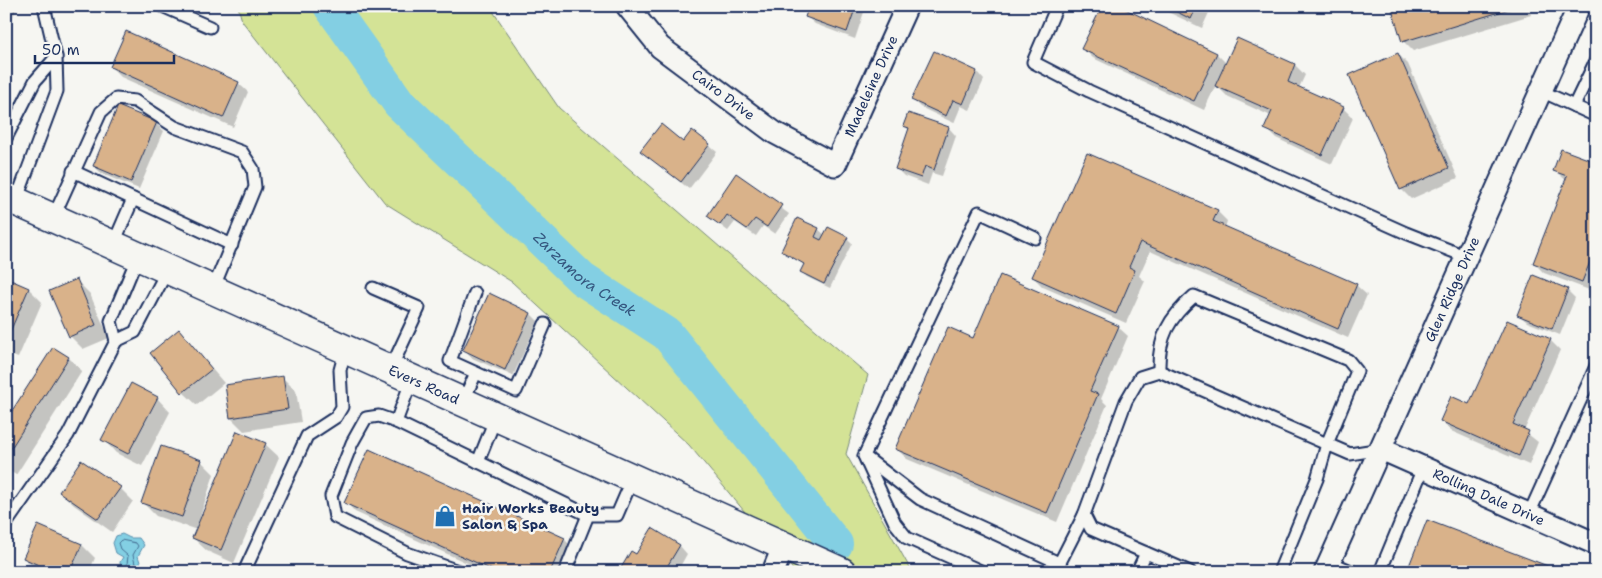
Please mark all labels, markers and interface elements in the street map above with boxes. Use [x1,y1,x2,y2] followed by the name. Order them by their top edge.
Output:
[35,32,174,64] scale bar
[840,32,902,140] street label: Madeleine Drive
[42,40,80,60] text: 50 m
[688,65,759,124] street label: Cairo Drive
[529,227,640,321] water label: Zarzamora Creek
[1420,234,1483,345] street label: Glen Ridge Drive
[386,361,462,408] street label: Evers Road
[1430,464,1548,529] street label: Rolling Dale Drive
[462,499,599,533] place label: Hair Works Beauty Salon & Spa
[432,503,458,529] shop icon: Hair Works Beauty Salon & Spa

